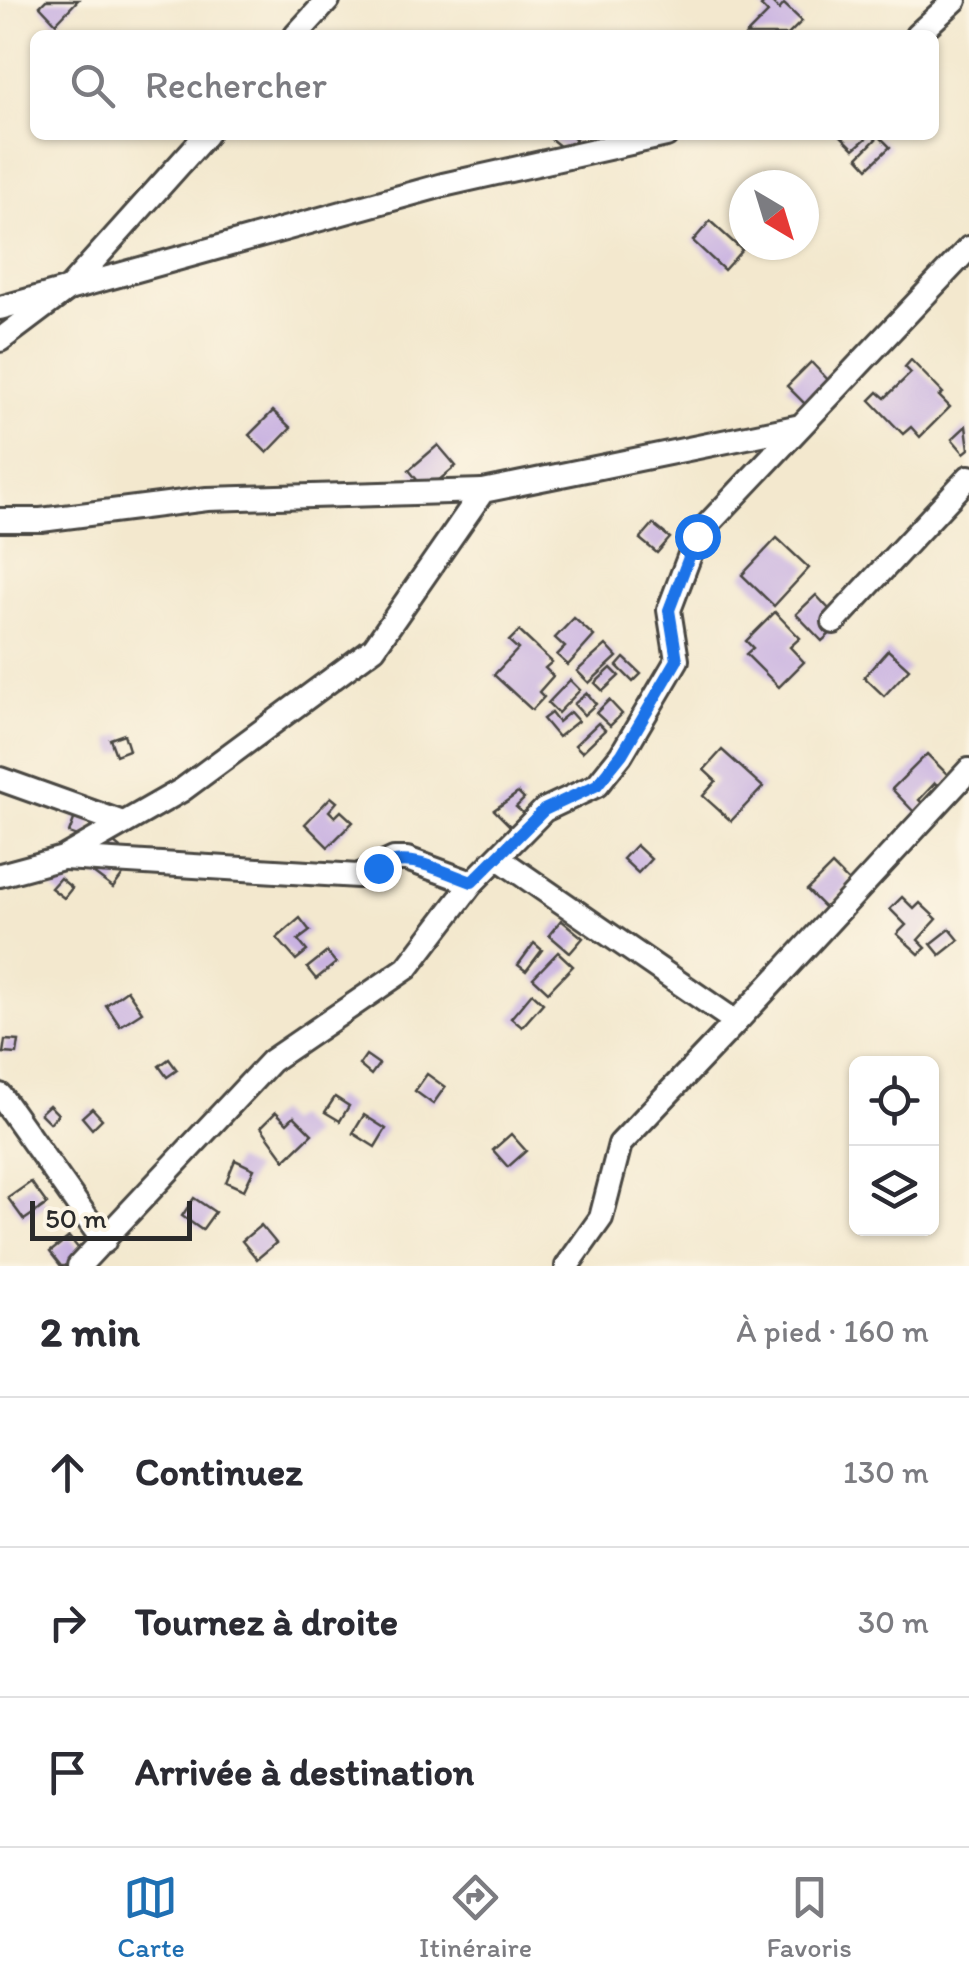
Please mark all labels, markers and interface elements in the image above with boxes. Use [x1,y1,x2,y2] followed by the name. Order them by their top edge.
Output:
[30,30,939,140] search box
[65,58,120,113] icon: search
[145,62,327,108] text: Rechercher
[729,170,819,260] north arrow
[675,514,721,560] route start
[356,846,402,892] route end
[849,1056,939,1236] map controls
[849,1056,939,1146] button: locate
[849,1146,939,1236] button: layers
[30,1196,192,1240] scale bar
[45,1201,107,1235] text: 50 m
[40,1306,140,1357] text: 2 min
[736,1312,929,1350] text: À pied · 160 m
[40,1445,95,1500] icon: ahead
[135,1449,303,1495] text: Continuez
[843,1453,929,1491] text: 130 m
[40,1595,95,1650] icon: right
[135,1599,398,1645] text: Tournez à droite
[858,1603,929,1641] text: 30 m
[40,1745,95,1800] icon: arrive
[135,1749,474,1795] text: Arrivée à destination
[117,1870,185,1964] tab: Carte
[419,1870,532,1964] tab: Itinéraire
[766,1870,852,1964] tab: Favoris

